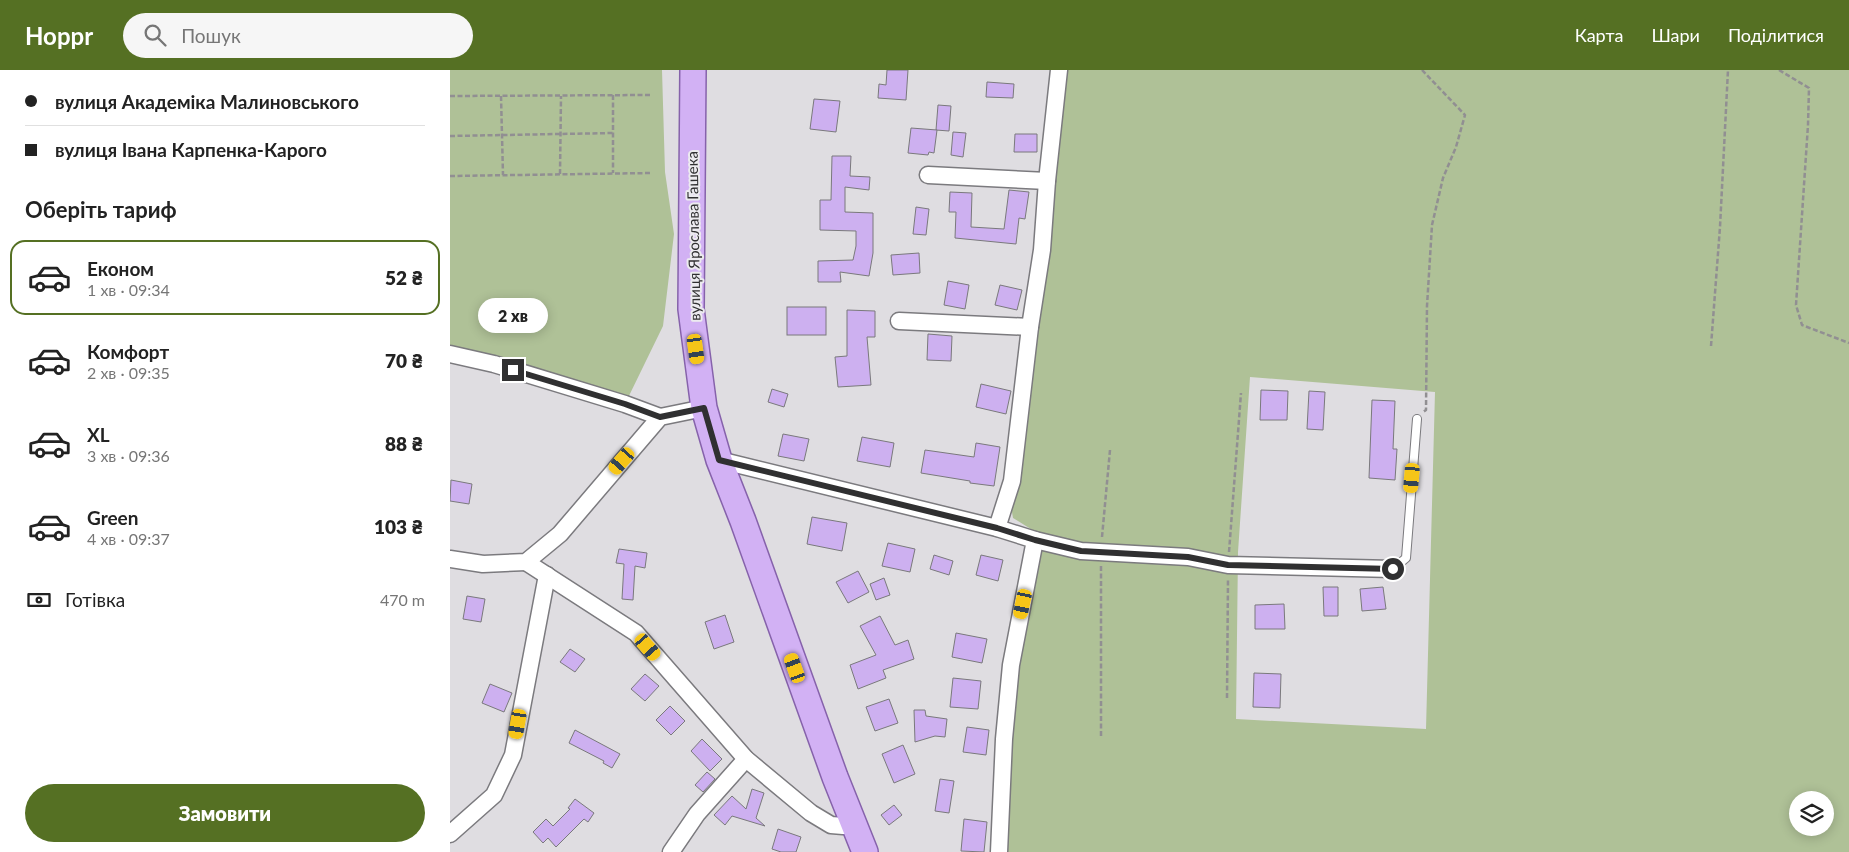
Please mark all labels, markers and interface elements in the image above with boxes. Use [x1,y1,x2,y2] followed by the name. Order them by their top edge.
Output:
[123,13,473,58] search box
[25,21,93,50] text: Hoppr
[141,21,169,49] icon: search
[181,24,241,47] text: Пошук
[1575,24,1623,46] text: Карта
[1651,24,1700,46] text: Шари
[1728,24,1824,46] text: Поділитися
[55,90,359,113] text: вулиця Академіка Малиновського
[55,138,327,161] text: вулиця Івана Карпенка-Карого
[683,151,703,321] street label: вулиця Ярослава Гашека
[25,196,177,223] text: Оберіть тариф
[27,255,72,300] icon: car
[87,257,154,280] text: Економ
[385,266,423,289] text: 52 ₴
[87,280,170,299] text: 1 хв · 09:34
[478,298,548,332] callout: 2 хв
[498,306,528,325] text: 2 хв
[686,333,705,365] car
[27,338,72,383] icon: car
[87,340,169,363] text: Комфорт
[385,349,423,372] text: 70 ₴
[502,359,524,381] route end
[87,363,170,382] text: 2 хв · 09:35
[27,421,72,466] icon: car
[87,423,110,446] text: XL
[385,432,423,455] text: 88 ₴
[606,445,637,477] car
[87,446,170,465] text: 3 хв · 09:36
[1403,462,1420,494] car
[27,504,72,549] icon: car
[87,506,138,529] text: Green
[374,515,423,538] text: 103 ₴
[87,529,170,548] text: 4 хв · 09:37
[1382,558,1404,580] route start
[25,586,53,614] icon: cash
[65,588,125,611] text: Готівка
[1012,588,1033,620] car
[380,590,425,609] text: 470 m
[632,631,663,663] car
[782,651,807,685] car
[508,708,527,740] car
[25,784,425,842] button: Замовити
[1789,791,1834,836] map controls
[1789,791,1834,836] button: layers

